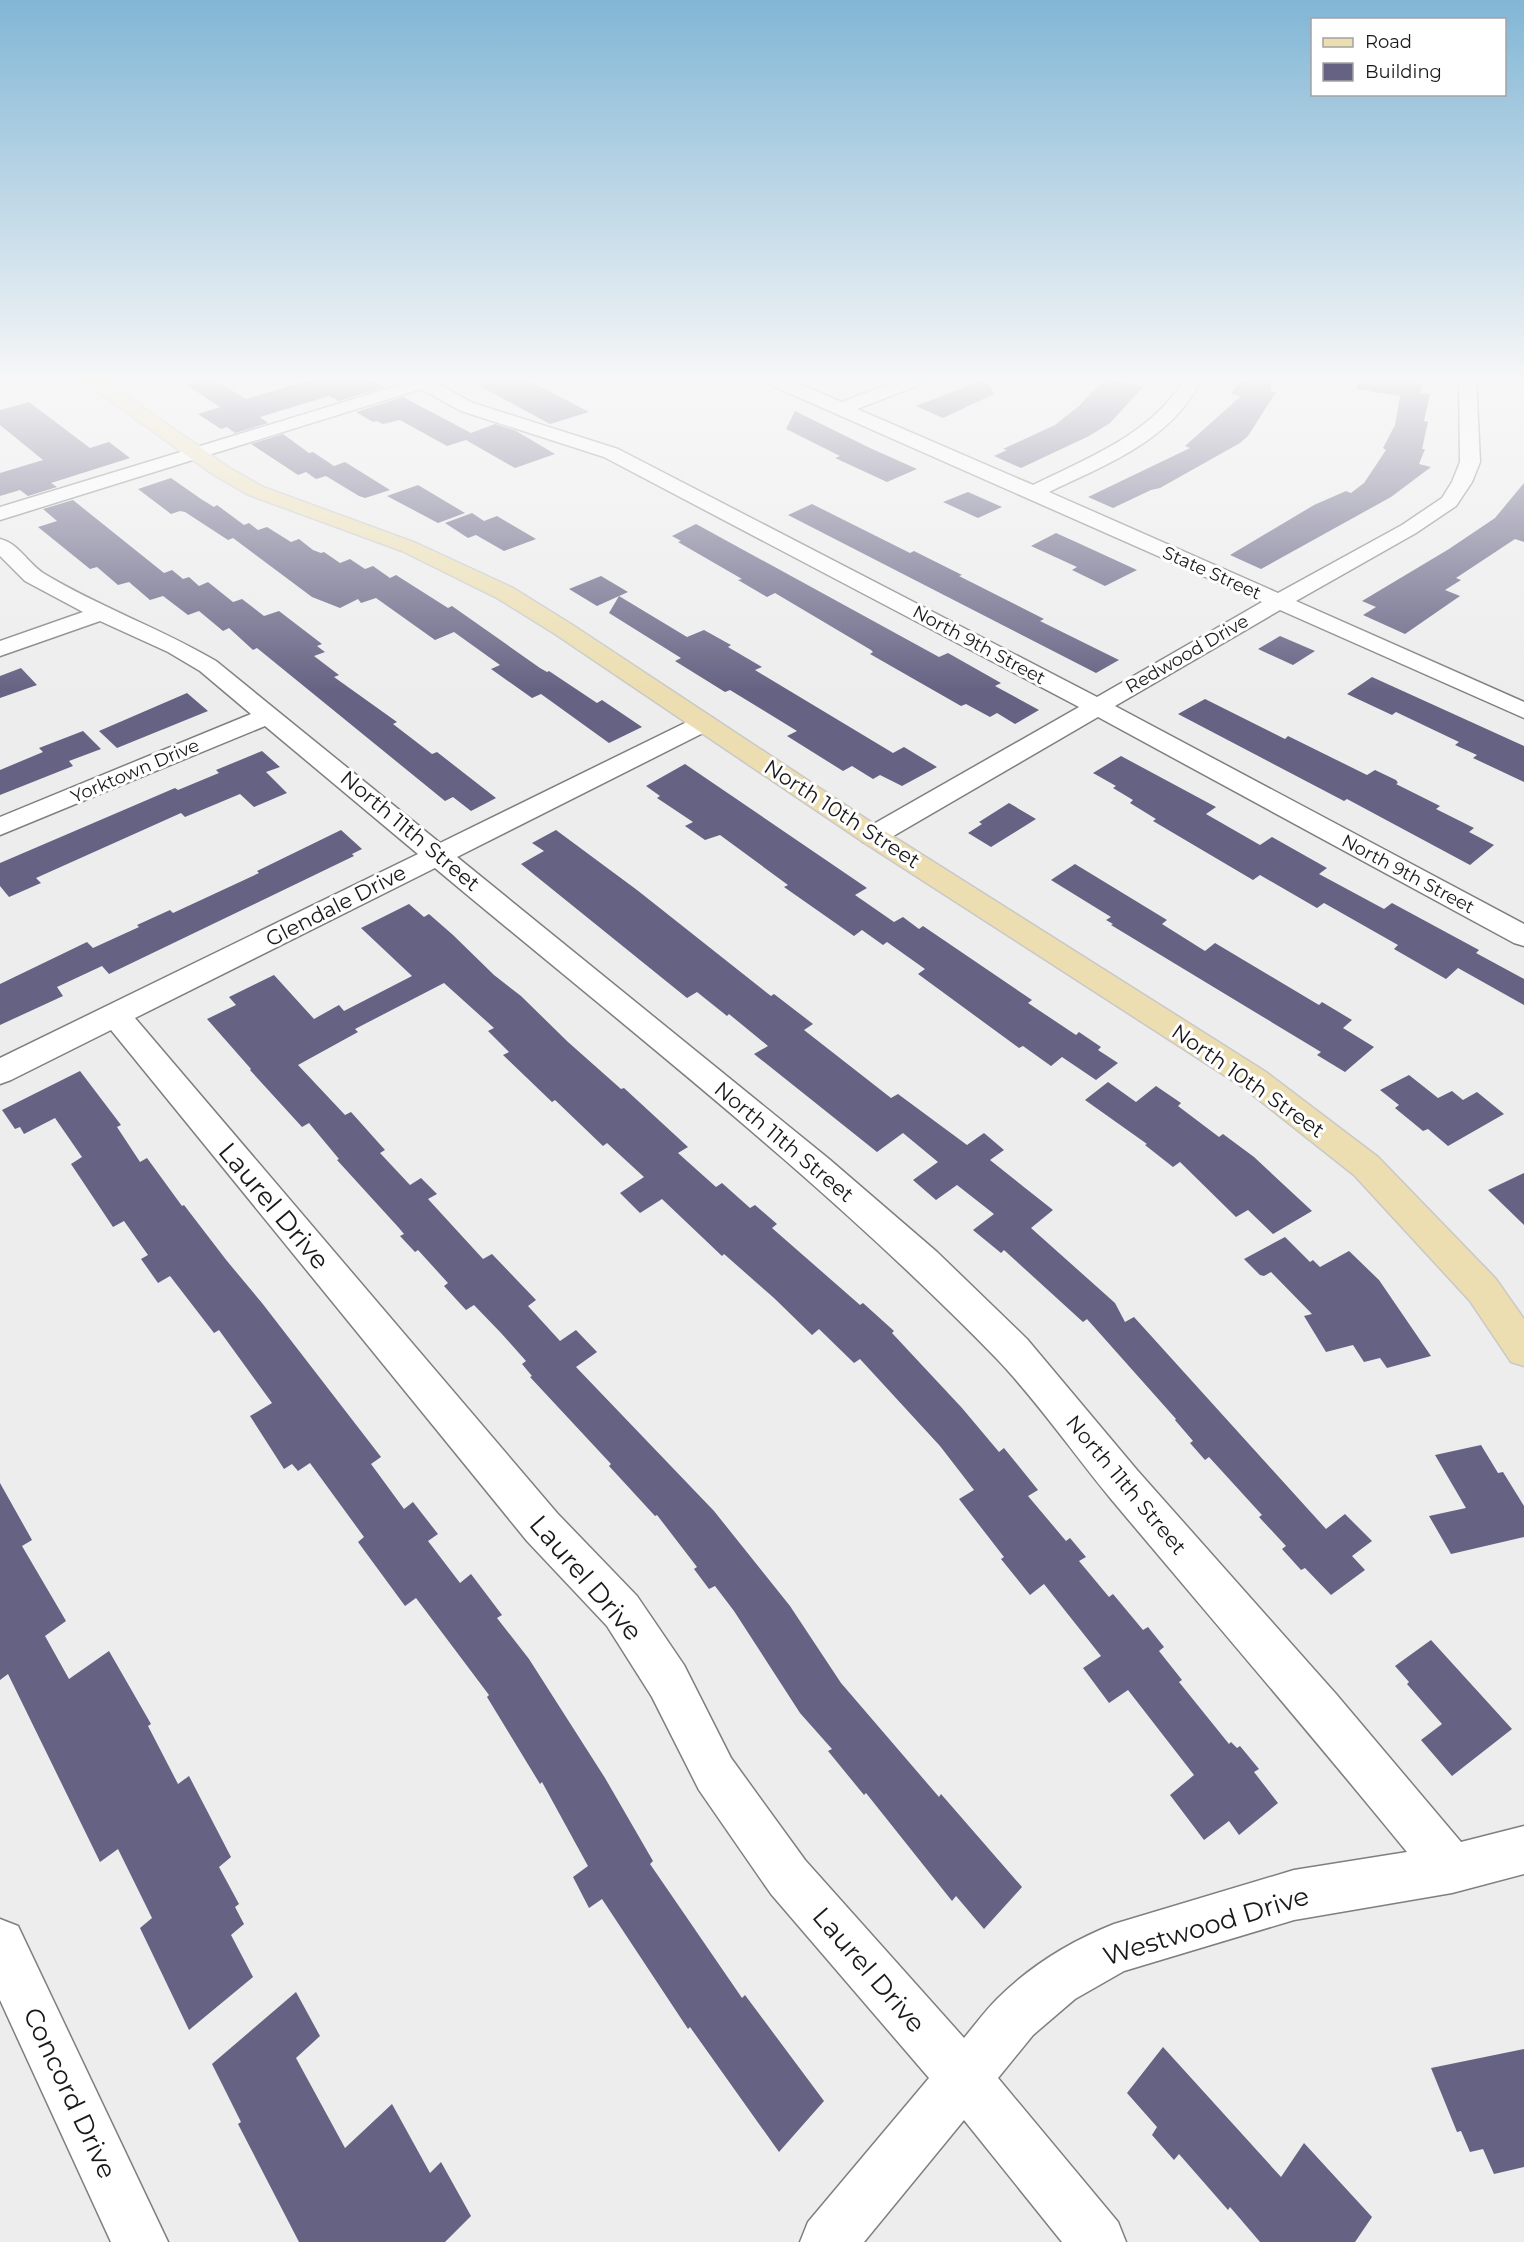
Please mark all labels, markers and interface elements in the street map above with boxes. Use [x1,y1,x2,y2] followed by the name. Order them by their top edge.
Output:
[1311,18,1506,96] legend
[1365,31,1412,53] text: Road
[1365,61,1442,83] text: Building
[1159,541,1265,605] street label: State Street
[909,601,1049,689] street label: North 9th Street
[1122,610,1252,698] street label: Redwood Drive
[67,734,203,808] street label: Yorktown Drive
[760,754,925,873] street label: North 10th Street
[336,765,485,896] street label: North 11th Street
[1338,830,1478,918] street label: North 9th Street
[261,859,410,952] street label: Glendale Drive
[1167,1019,1329,1143] street label: North 10th Street
[710,1076,859,1207] street label: North 11th Street
[212,1136,336,1276] street label: Laurel Drive
[1061,1410,1192,1559] street label: North 11th Street
[523,1509,649,1647] street label: Laurel Drive
[1099,1879,1313,1973] street label: Westwood Drive
[806,1901,932,2039] street label: Laurel Drive
[16,2002,124,2184] street label: Concord Drive

